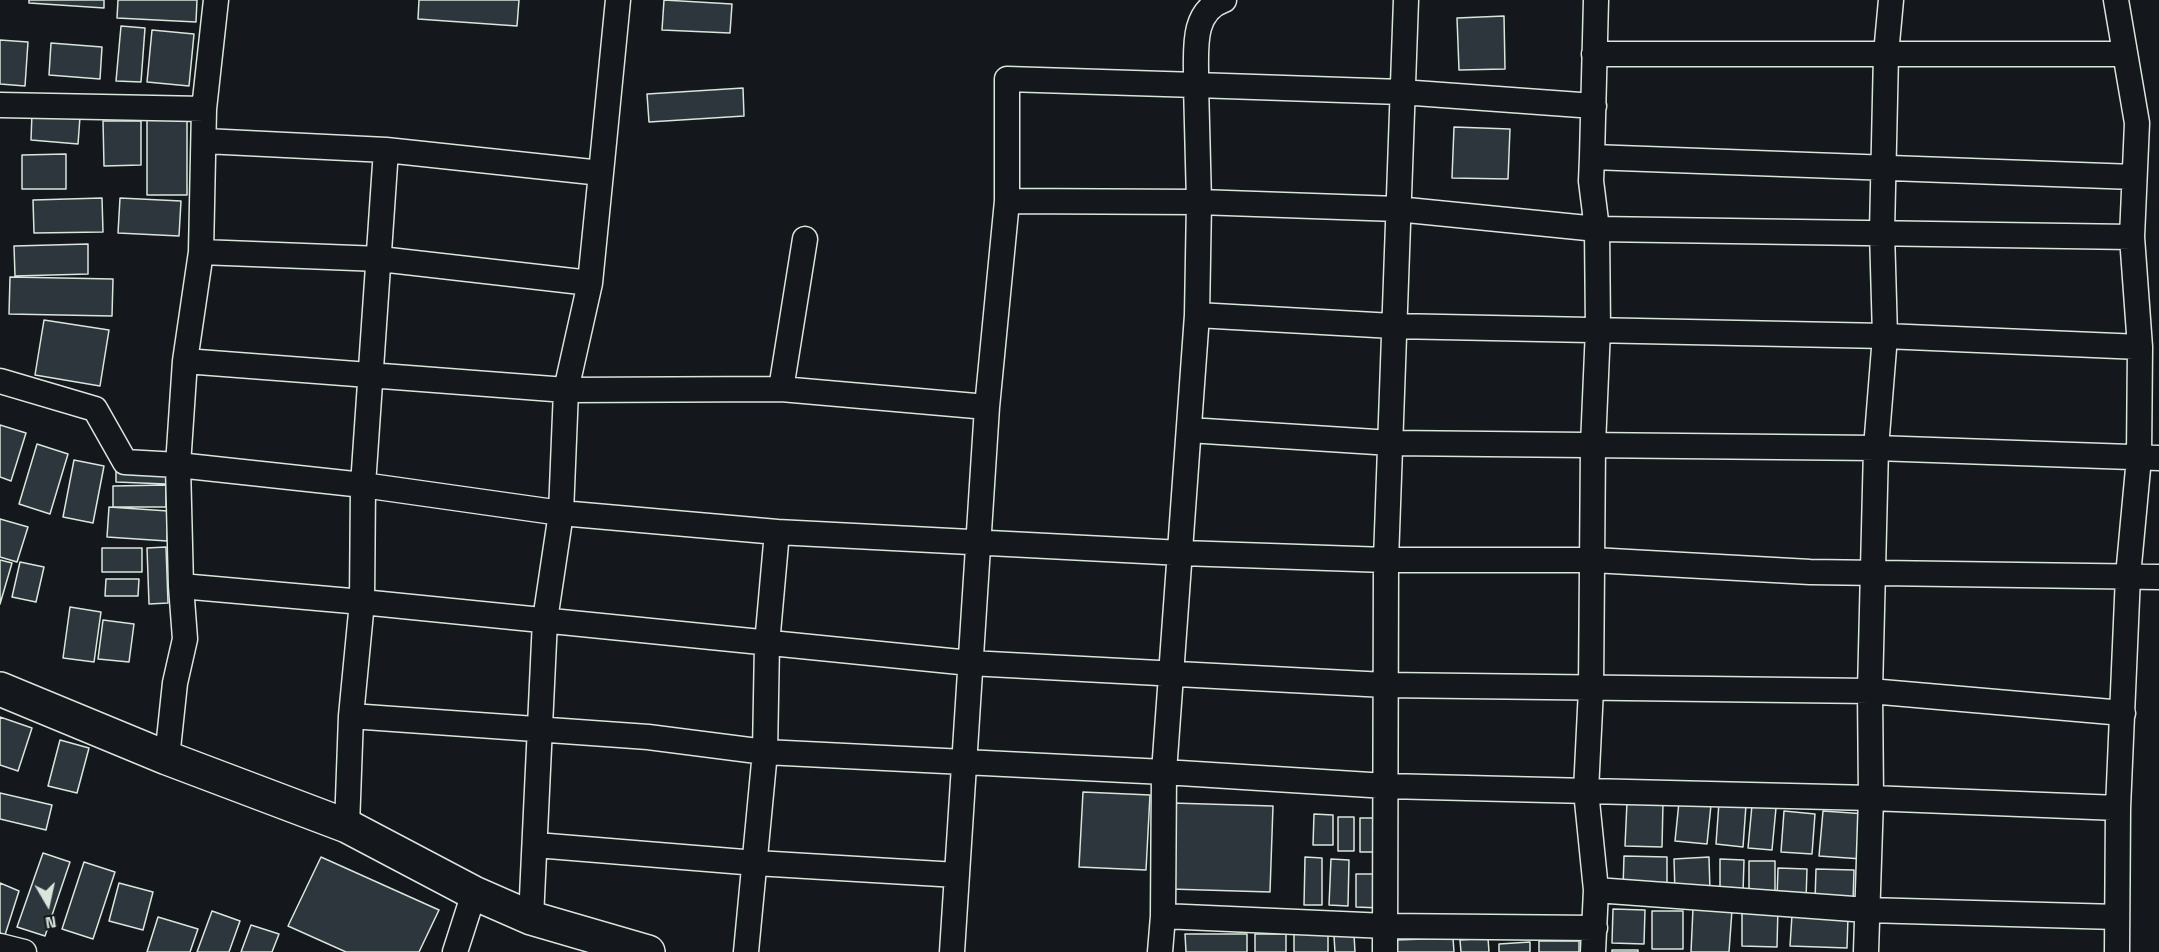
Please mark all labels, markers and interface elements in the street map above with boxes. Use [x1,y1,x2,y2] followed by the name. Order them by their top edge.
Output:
[18,874,78,934] north arrow
[44,911,58,933] text: N

